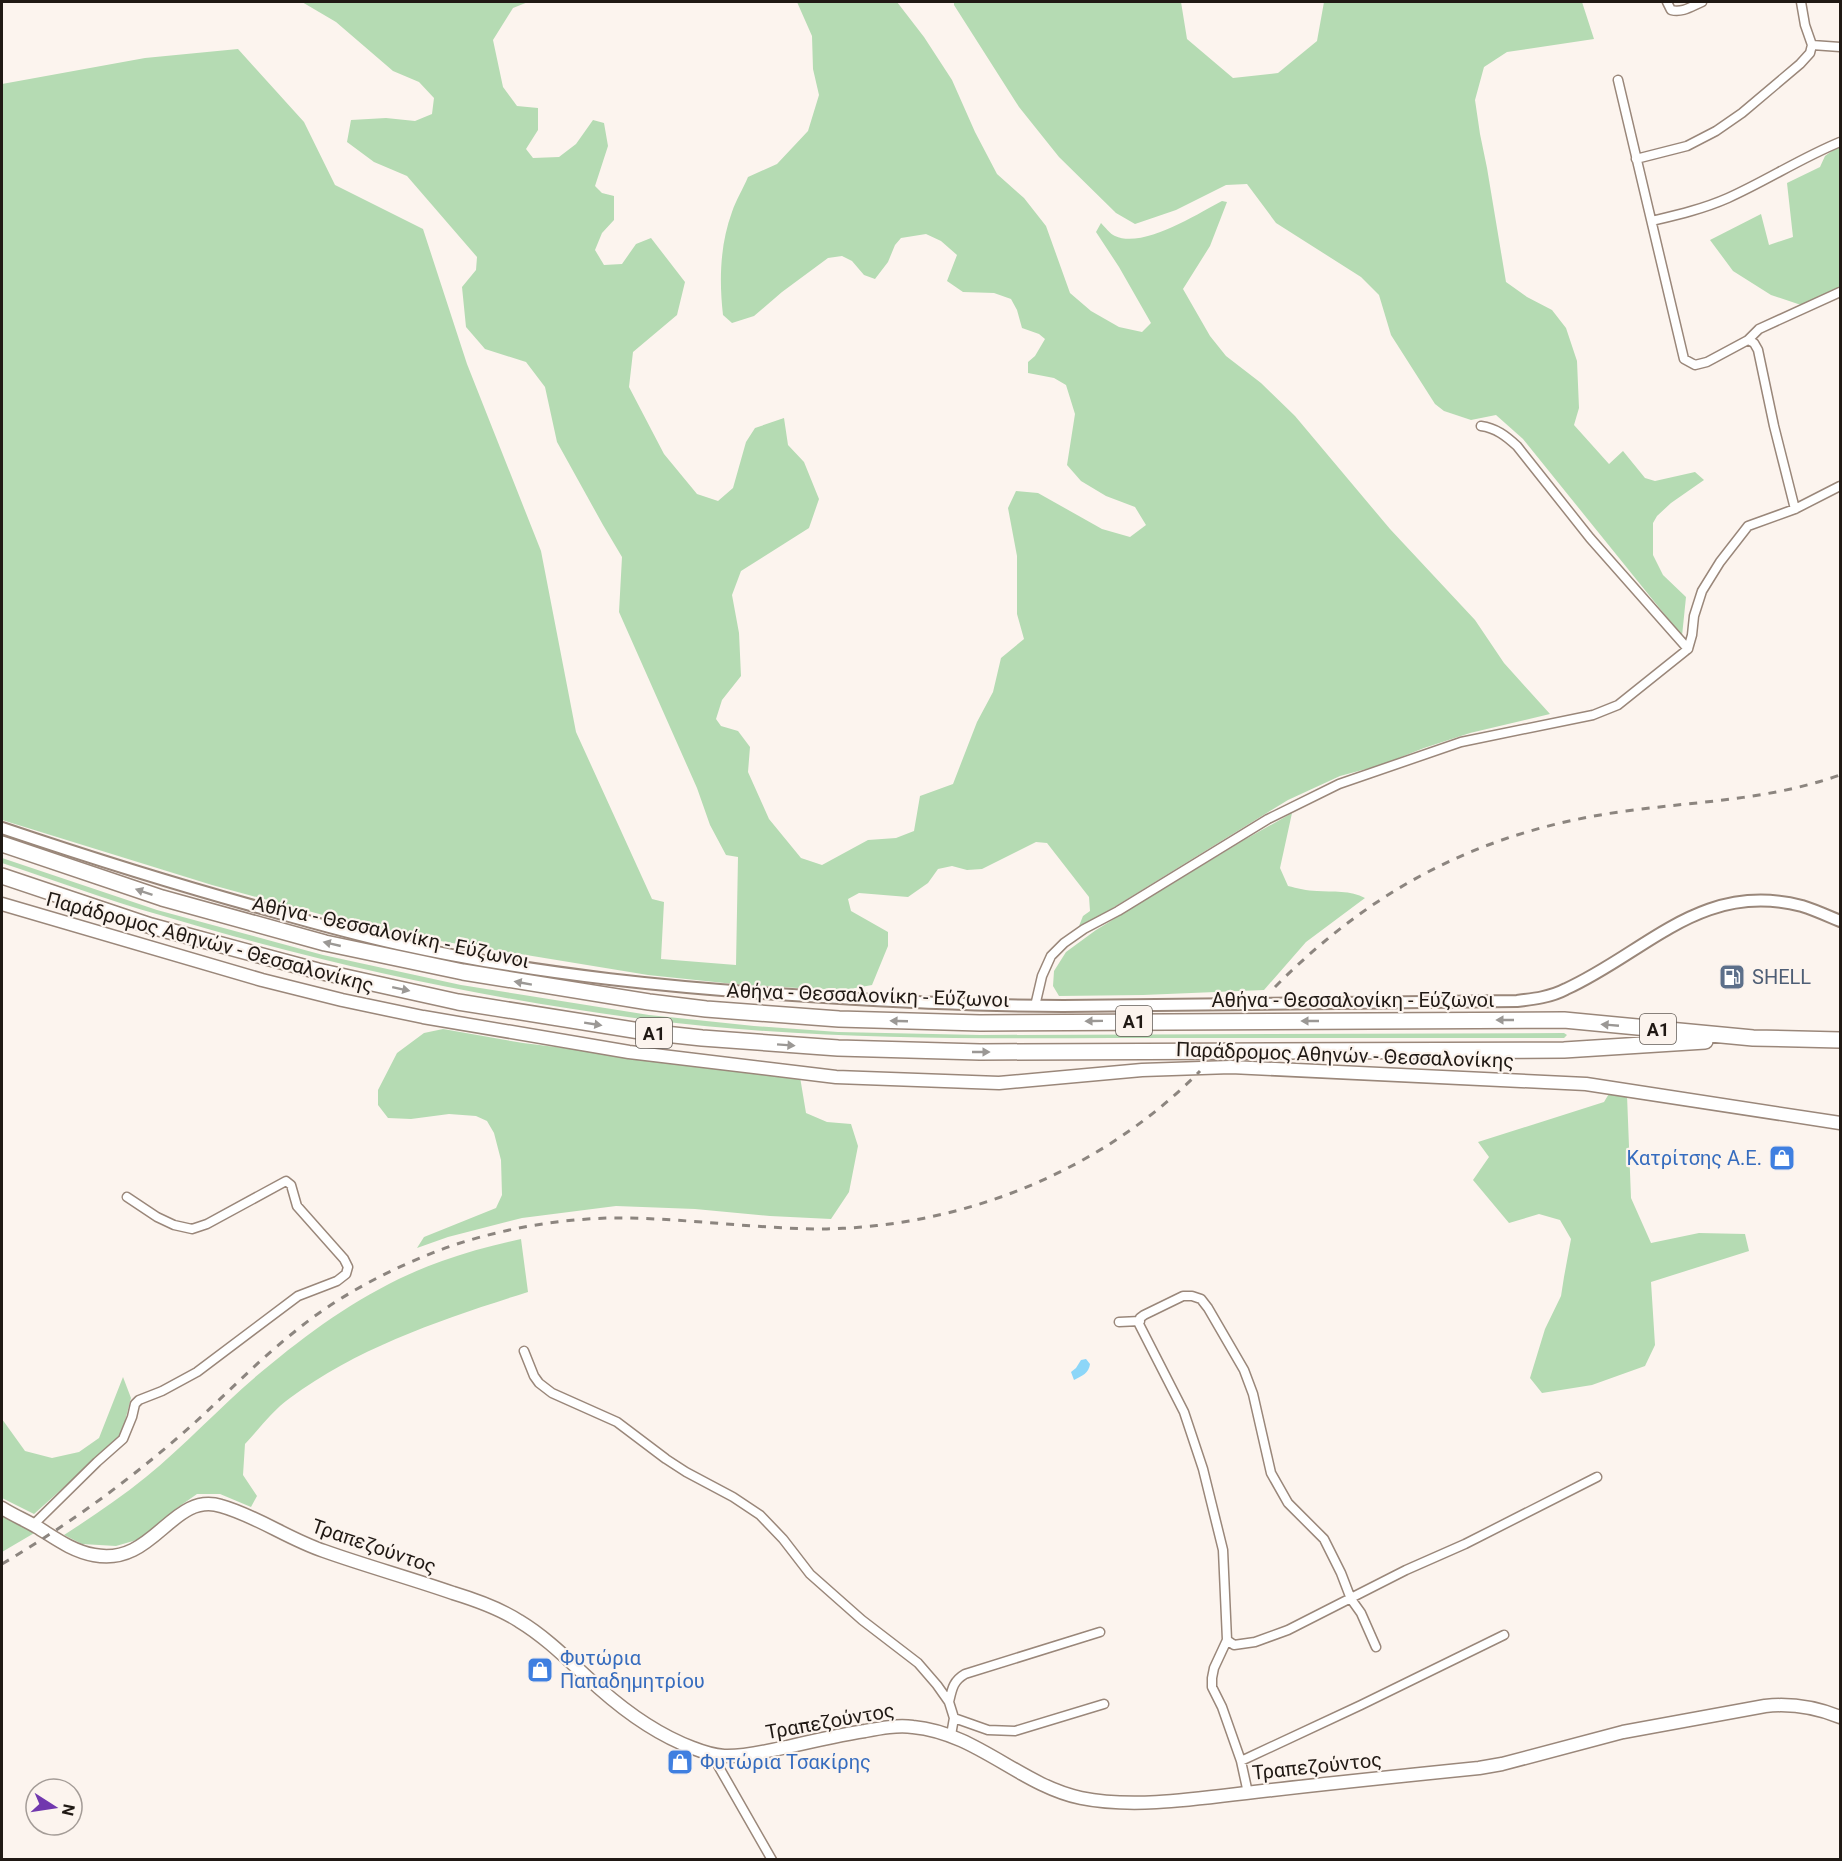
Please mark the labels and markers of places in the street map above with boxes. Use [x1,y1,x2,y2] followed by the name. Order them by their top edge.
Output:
[1717,962,1747,992] fuel station icon: SHELL
[1752,965,1811,989] place label: SHELL
[1767,1143,1797,1173] shop icon: Κατρίτσης Α.Ε.
[1627,1146,1762,1170] place label: Κατρίτσης Α.Ε.
[560,1646,705,1693] place label: Φυτώρια Παπαδημητρίου
[525,1655,555,1685] shop icon: Φυτώρια Παπαδημητρίου
[665,1747,695,1777] shop icon: Φυτώρια Τσακίρης
[700,1750,871,1774] place label: Φυτώρια Τσακίρης

